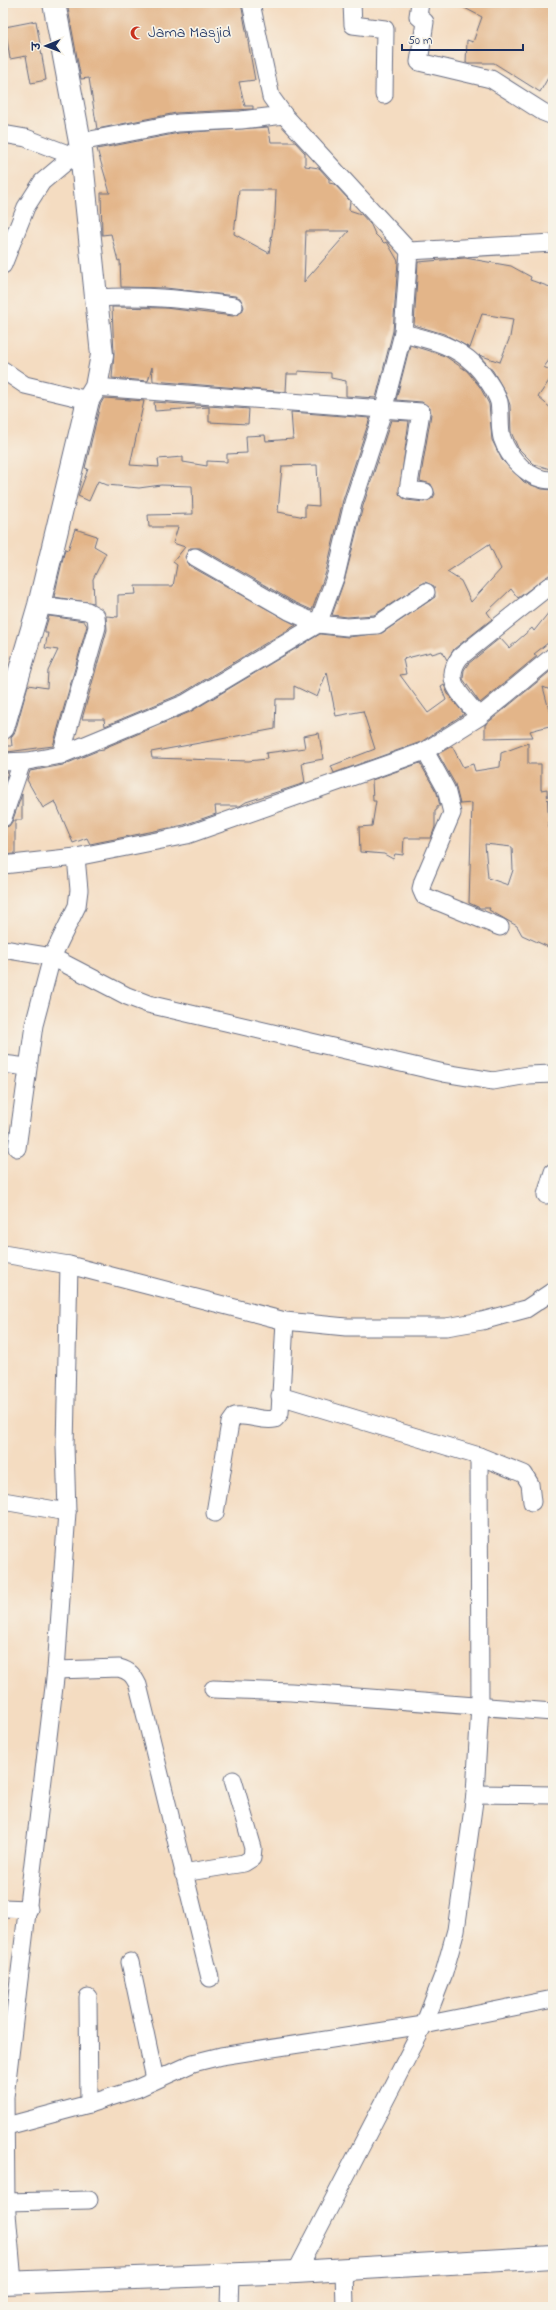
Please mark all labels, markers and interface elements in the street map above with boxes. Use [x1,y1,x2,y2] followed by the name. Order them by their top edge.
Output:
[148,21,231,45] place label: Jama Masjid
[129,25,145,41] mosque icon: Jama Masjid
[26,26,66,66] north arrow
[402,26,523,52] scale bar
[408,32,432,50] text: 50 m
[29,41,45,51] text: उ

